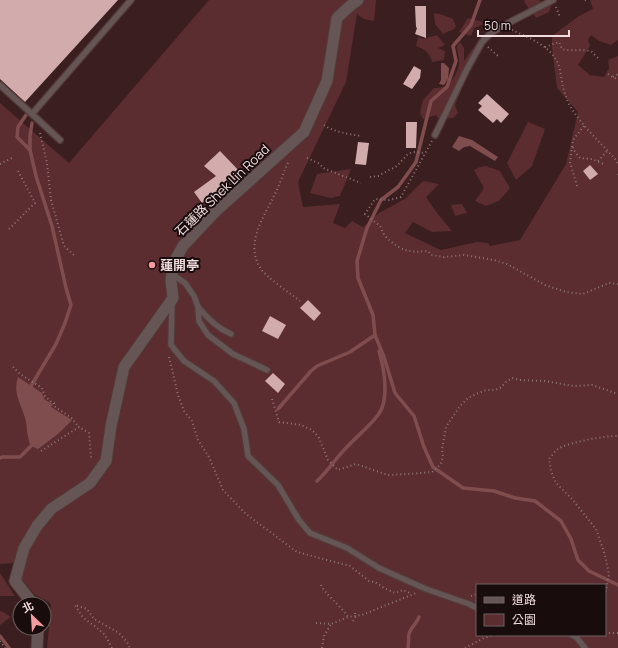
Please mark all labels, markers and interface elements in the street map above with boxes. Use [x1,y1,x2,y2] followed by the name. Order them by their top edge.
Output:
[478,12,569,38] scale bar
[484,17,511,34] text: 50 m
[171,140,273,240] street label: 石蓮路 Shek Lin Road
[160,256,199,274] place label: 蓮開亭
[147,260,157,270] marker: 蓮開亭
[476,584,606,636] legend
[512,591,536,608] text: 道路
[12,596,52,636] north arrow
[19,597,36,616] text: 北
[512,611,536,628] text: 公園

